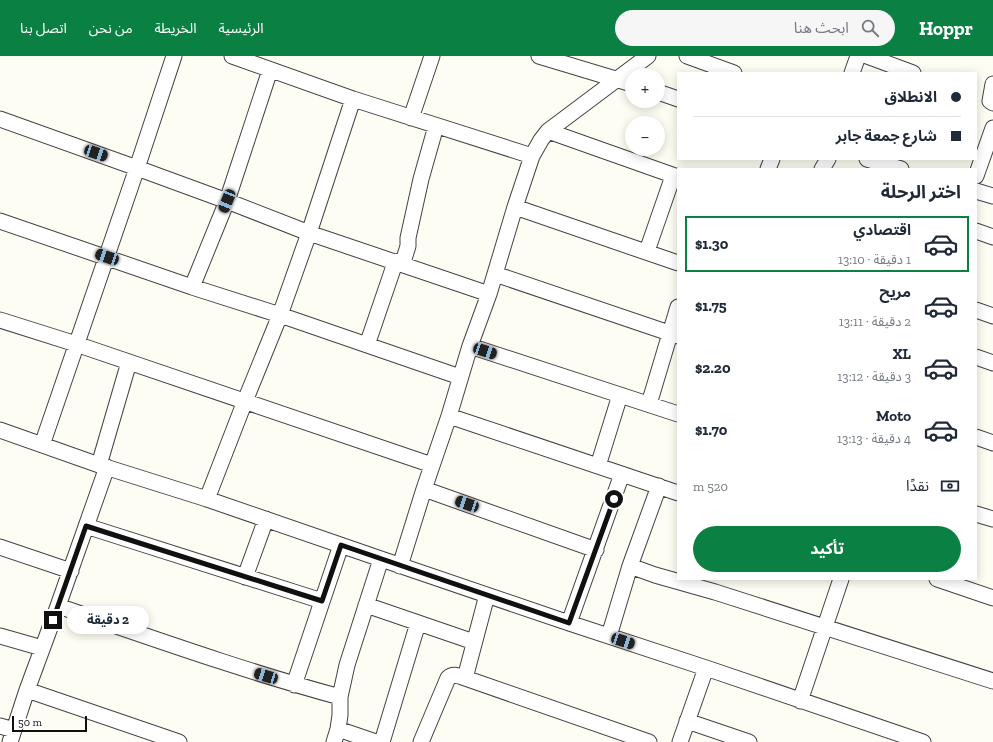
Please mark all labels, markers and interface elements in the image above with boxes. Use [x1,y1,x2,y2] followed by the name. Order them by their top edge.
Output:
[615,10,895,46] search box
[859,17,881,39] icon: search
[919,17,973,40] text: Hoppr
[794,19,849,37] text: ابحث هنا
[20,20,67,37] text: اتصل بنا
[89,20,133,37] text: من نحن
[155,20,196,37] text: الخريطة
[218,20,263,37] text: الرئيسية
[625,68,665,156] map controls
[625,68,665,108] button: +
[885,88,937,106] text: الانطلاق
[625,116,665,156] button: −
[836,127,937,145] text: شارع جمعة جابر
[83,143,109,163] car
[881,181,961,203] text: اختر الرحلة
[217,188,237,214] car
[853,221,911,239] text: اقتصادي
[923,226,959,262] icon: car
[695,235,728,253] text: $1.30
[94,247,120,267] car
[838,252,911,267] text: 1 دقيقة · 13:10
[879,283,911,301] text: مريح
[923,288,959,324] icon: car
[695,297,727,315] text: $1.75
[839,314,911,329] text: 2 دقيقة · 13:11
[472,342,498,360] car
[893,345,911,363] text: XL
[923,350,959,386] icon: car
[695,359,731,377] text: $2.20
[837,369,911,384] text: 3 دقيقة · 13:12
[876,407,911,425] text: Moto
[923,412,959,448] icon: car
[695,421,728,439] text: $1.70
[837,431,911,446] text: 4 دقيقة · 13:13
[939,475,961,497] icon: cash
[906,477,929,495] text: نقدًا
[693,479,728,494] text: 520 m
[605,490,623,508] route start
[454,494,480,514] car
[693,526,961,572] button: تأكيد
[67,606,149,634] callout: 2 دقيقة
[44,611,62,629] route end
[87,612,129,627] text: 2 دقيقة
[610,632,636,650] car
[253,667,279,685] car
[12,714,87,733] scale bar
[18,716,42,729] text: 50 m

